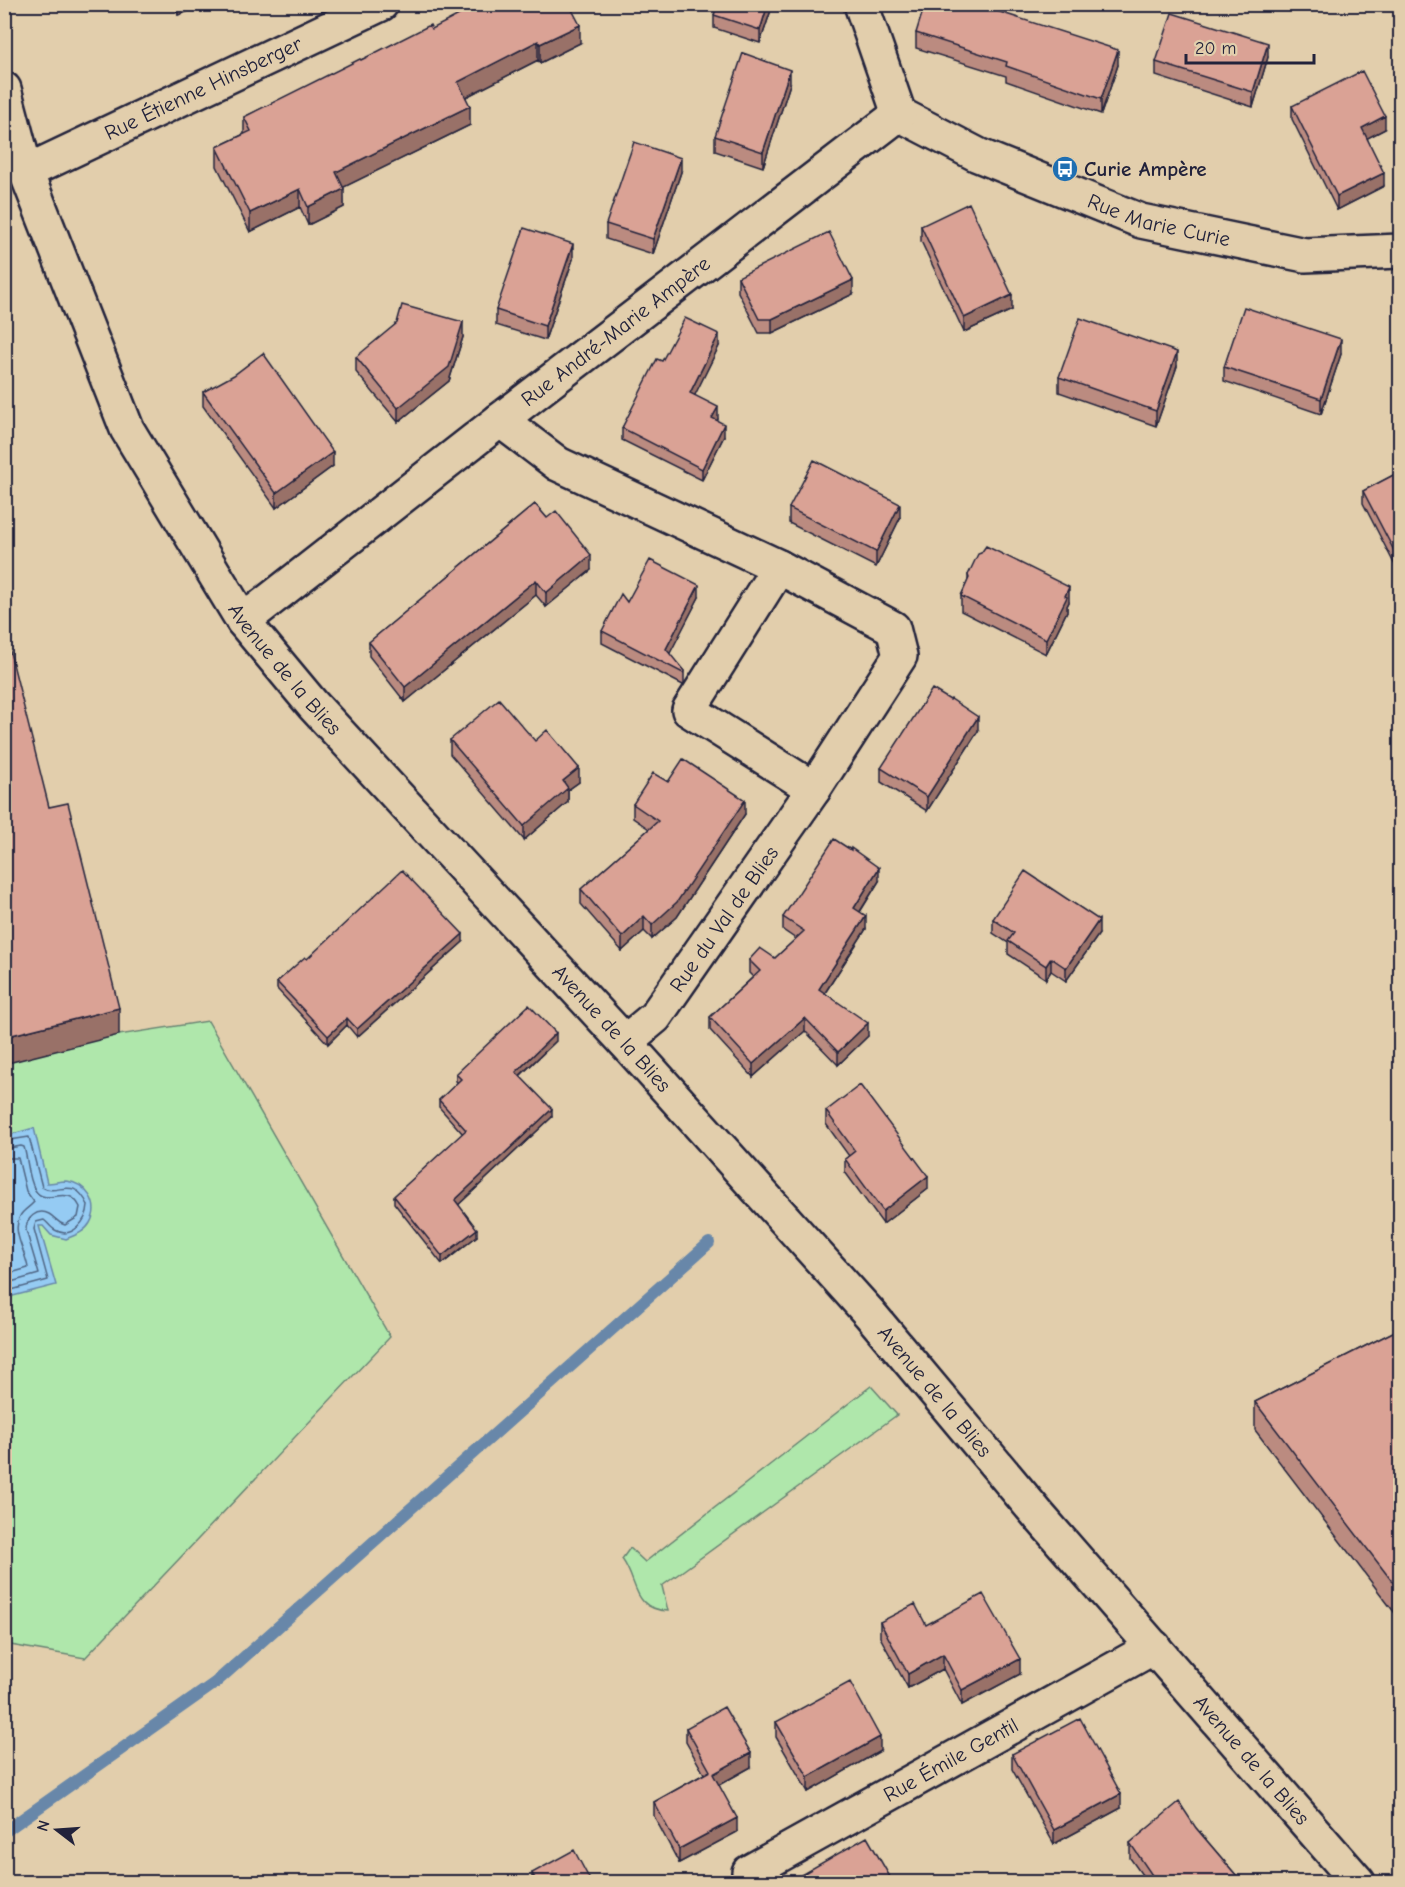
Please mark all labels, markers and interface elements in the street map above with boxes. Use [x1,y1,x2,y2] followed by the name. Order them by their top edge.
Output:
[1186,27,1314,65] scale bar
[101,31,306,145] street label: Rue Étienne Hinsberger
[1195,38,1236,59] text: 20 m
[1050,154,1080,184] bus stop icon: Curie Ampère
[1084,157,1207,181] place label: Curie Ampère
[1084,189,1232,251] street label: Rue Marie Curie
[517,251,715,411] street label: Rue André-Marie Ampère
[223,599,346,740] street label: Avenue de la Blies
[665,841,783,997] street label: Rue du Val de Blies
[548,960,676,1097] street label: Avenue de la Blies
[873,1321,997,1462] street label: Avenue de la Blies
[1189,1690,1315,1830] street label: Avenue de la Blies
[879,1713,1022,1807] street label: Rue Émile Gentil
[27,1800,87,1860] north arrow
[33,1818,54,1834] text: N

